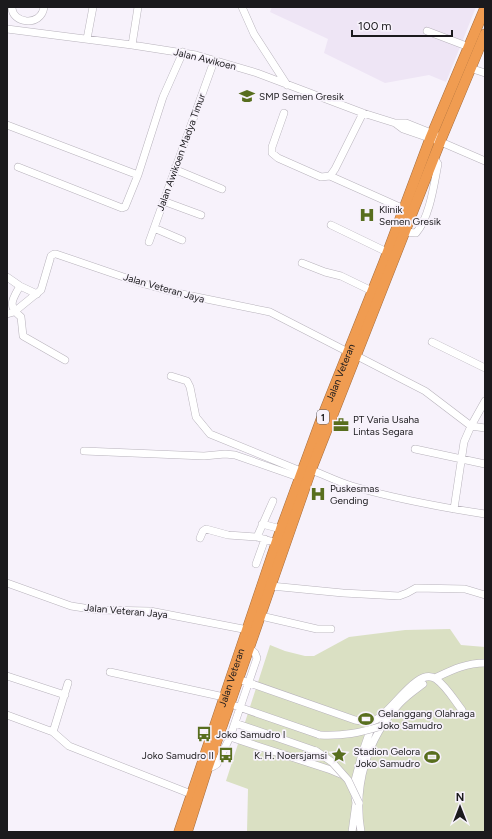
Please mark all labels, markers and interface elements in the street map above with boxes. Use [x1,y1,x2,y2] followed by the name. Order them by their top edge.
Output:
[352,12,452,38] scale bar
[358,19,392,33] text: 100 m
[172,45,238,73] street label: Jalan Awikoen
[238,87,256,105] school or university icon: SMP Semen Gresik
[259,90,344,103] place label: SMP Semen Gresik
[154,91,209,212] street label: Jalan Awikoen Madya Timur
[379,203,441,228] place label: Klinik Semen Gresik
[358,206,376,224] hospital icon: Klinik Semen Gresik
[122,270,206,306] street label: Jalan Veteran Jaya
[323,341,357,403] street label: Jalan Veteran
[317,410,329,424] road number: 1
[353,413,419,438] place label: PT Varia Usaha Lintas Segara
[332,416,350,434] office icon: PT Varia Usaha Lintas Segara
[330,482,379,507] place label: Puskesmas Gending
[309,485,327,503] hospital icon: Puskesmas Gending
[84,601,168,621] street label: Jalan Veteran Jaya
[215,646,247,708] street label: Jalan Veteran
[378,707,475,732] place label: Gelanggang Olahraga Joko Samudro
[357,710,375,728] sports icon: Gelanggang Olahraga Joko Samudro
[195,725,213,743] bus stop icon: Joko Samudro I
[216,728,286,741] place label: Joko Samudro I
[353,745,420,770] place label: Stadion Gelora Joko Samudro
[217,746,235,764] bus stop icon: Joko Samudro II
[330,746,348,764] place icon: K. H. Noersjamsi
[423,748,441,766] sports icon: Stadion Gelora Joko Samudro
[142,749,214,762] place label: Joko Samudro II
[254,749,327,762] place label: K. H. Noersjamsi
[440,787,480,827] north arrow
[456,791,464,804] text: N

